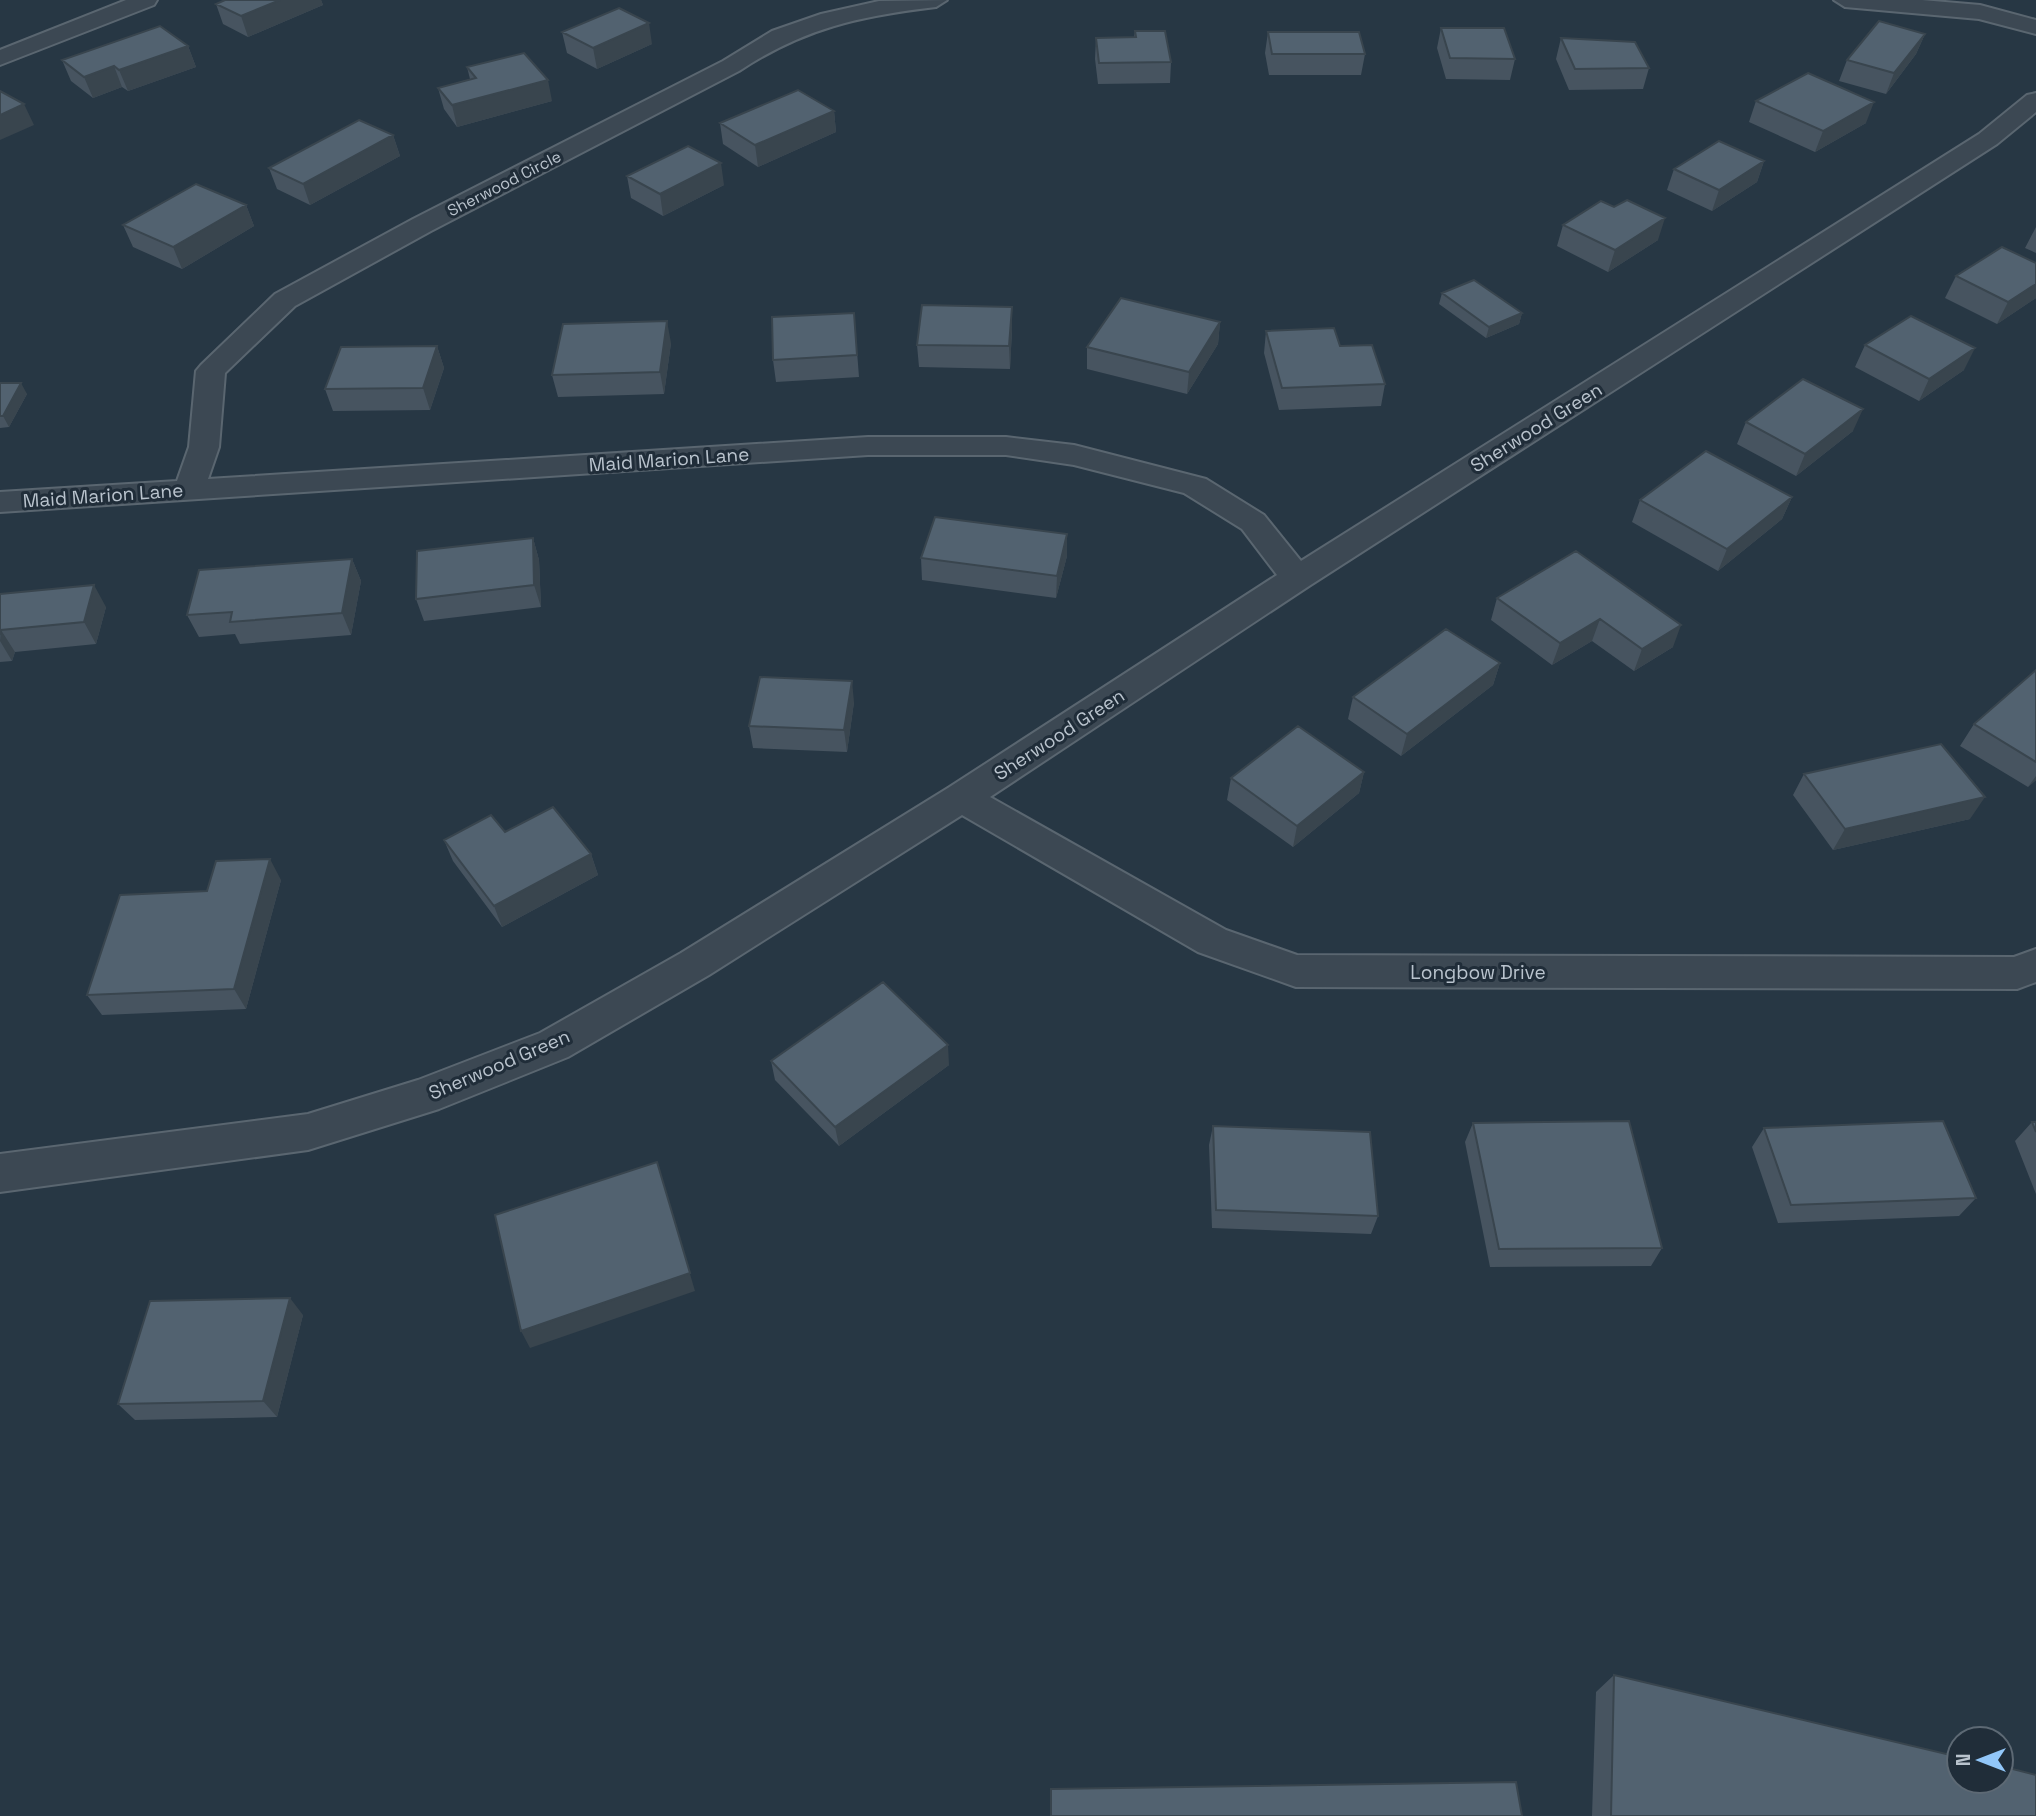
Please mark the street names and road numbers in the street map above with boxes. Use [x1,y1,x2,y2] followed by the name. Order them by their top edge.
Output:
[444,146,565,221] street label: Sherwood Circle
[1466,377,1607,478] street label: Sherwood Green
[588,441,750,478] street label: Maid Marion Lane
[22,477,184,514] street label: Maid Marion Lane
[989,683,1129,786] street label: Sherwood Green
[1410,960,1546,985] street label: Longbow Drive
[425,1023,574,1105] street label: Sherwood Green

